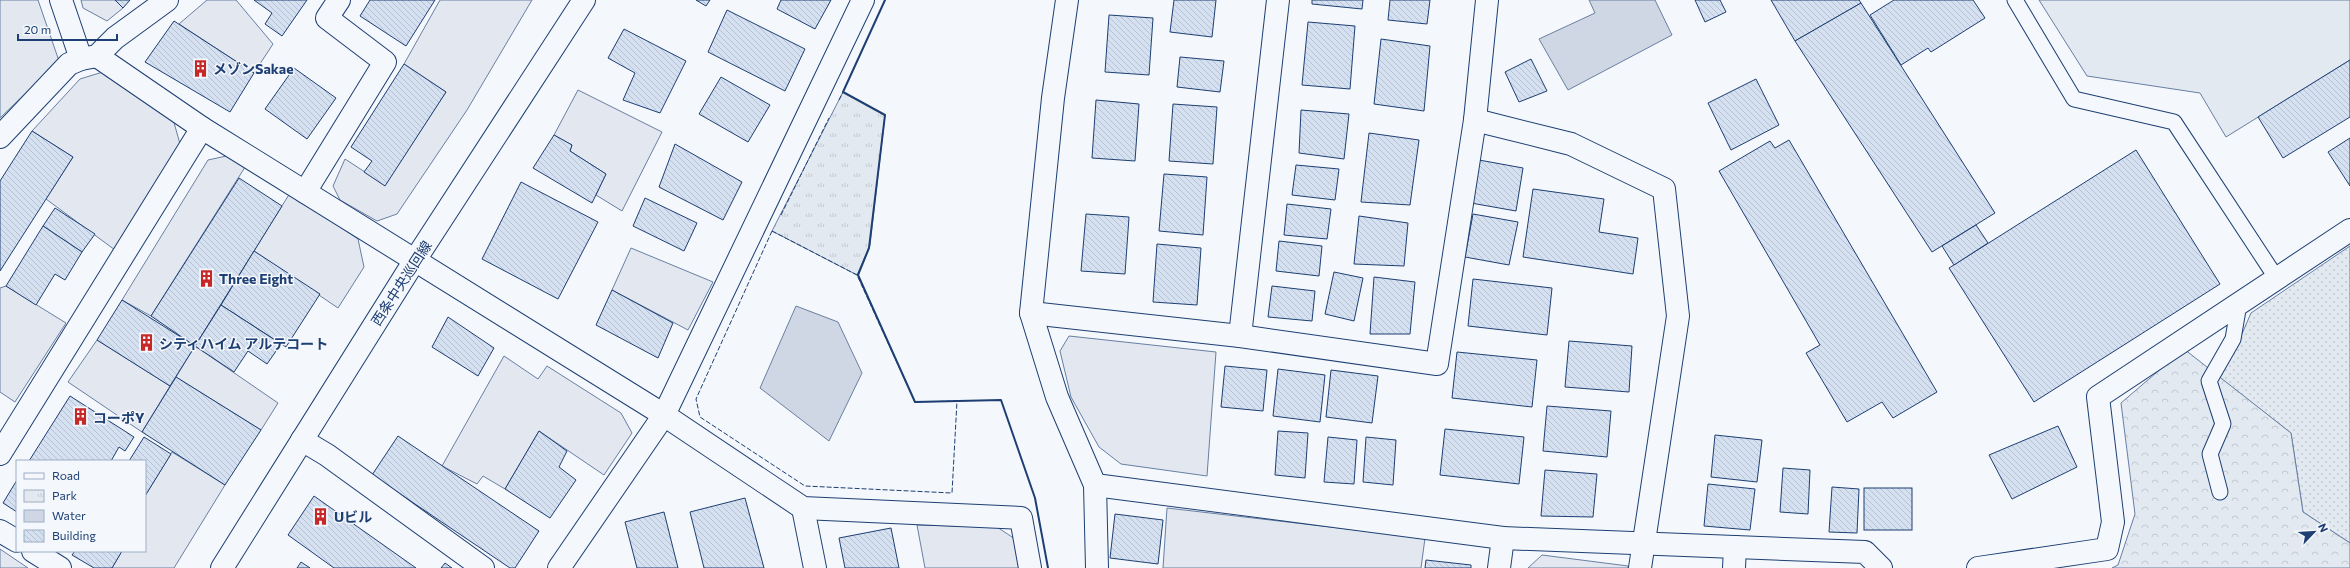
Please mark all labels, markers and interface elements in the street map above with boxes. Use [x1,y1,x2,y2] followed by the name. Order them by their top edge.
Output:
[18,16,117,42] scale bar
[24,22,51,36] text: 20 m
[190,58,210,78] building icon: メゾンSakae
[213,60,294,77] place label: メゾンSakae
[367,237,435,329] street label: 西条中央巡回線
[196,268,216,288] building icon: Three Eight
[219,270,293,287] place label: Three Eight
[136,333,156,353] building icon: シティハイム アルテコート
[159,335,328,352] place label: シティハイム アルテコート
[70,407,90,427] building icon: コーポY
[93,409,145,426] place label: コーポY
[16,460,146,552] legend
[52,468,80,482] text: Road
[52,488,78,502] text: Park
[311,506,331,526] building icon: Uビル
[52,508,86,522] text: Water
[334,508,372,525] place label: Uビル
[2294,512,2334,552] north arrow
[2316,521,2331,534] text: N
[52,528,96,542] text: Building

